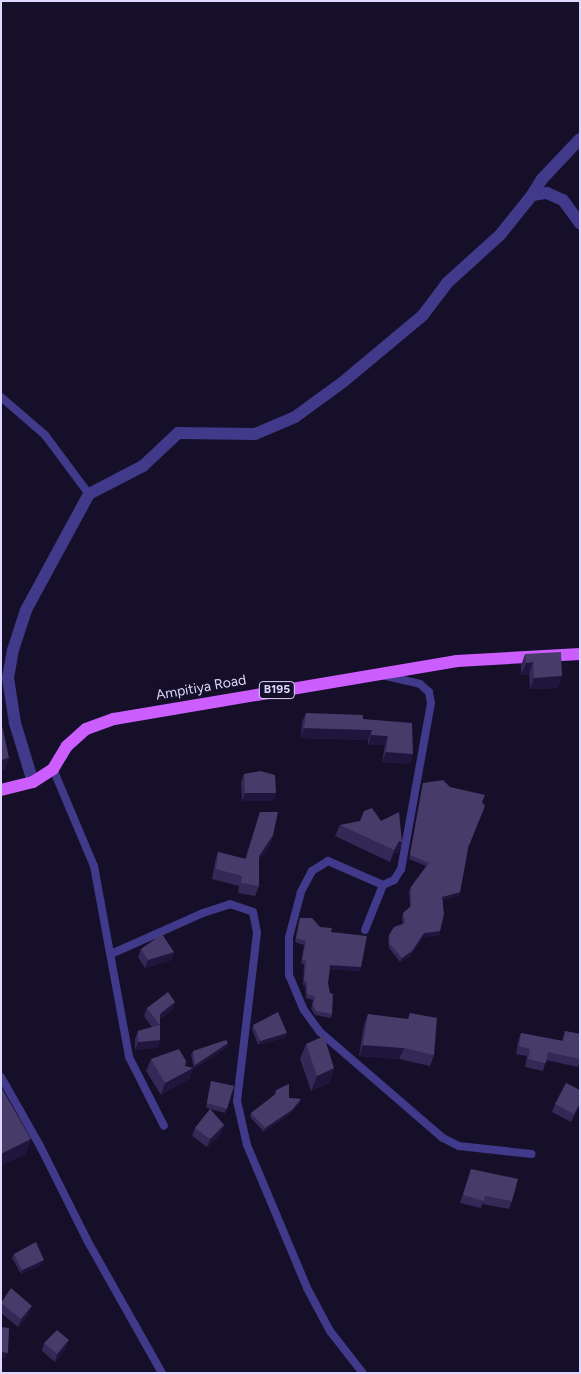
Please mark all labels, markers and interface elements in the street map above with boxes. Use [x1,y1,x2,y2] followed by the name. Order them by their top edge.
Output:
[154,672,248,704] street label: Ampitiya Road
[258,680,296,700] road number: B195

